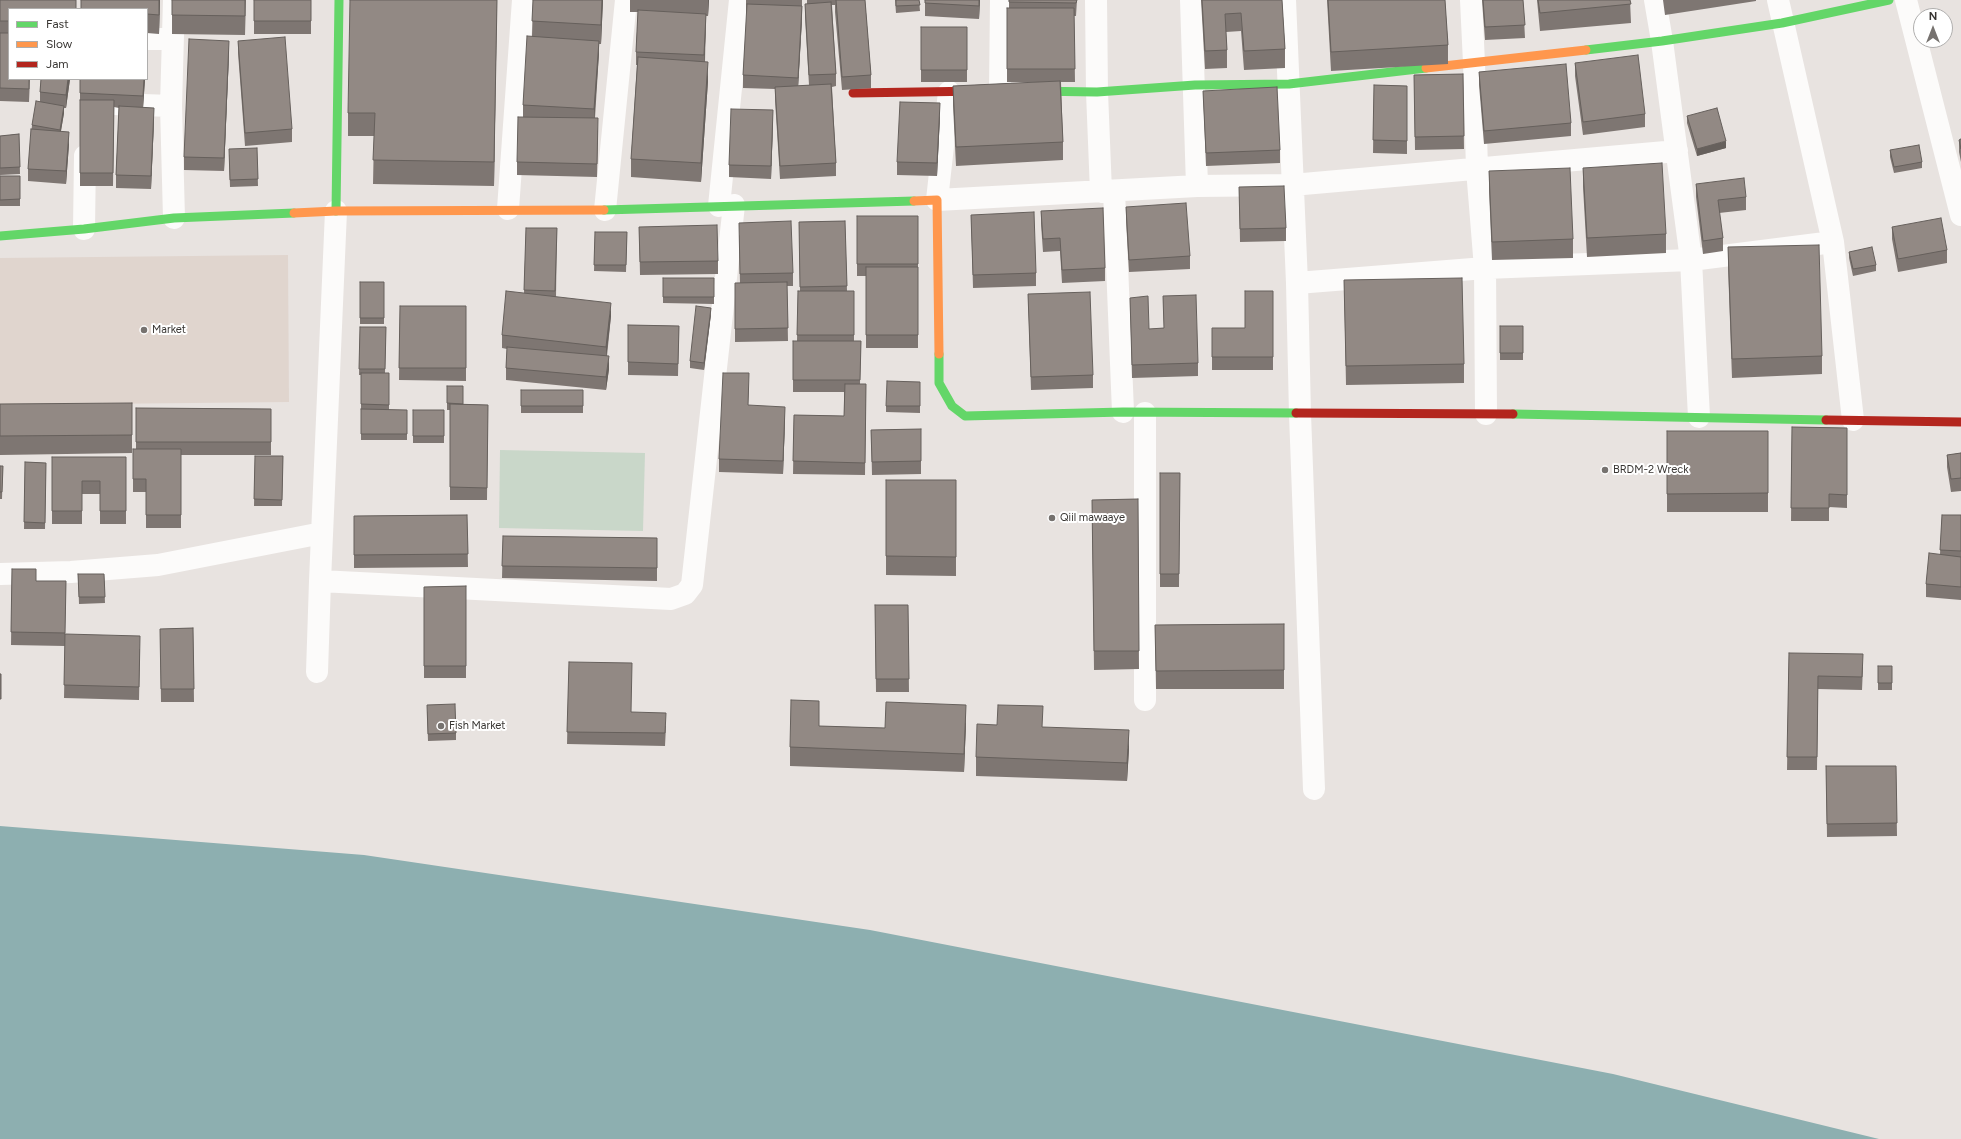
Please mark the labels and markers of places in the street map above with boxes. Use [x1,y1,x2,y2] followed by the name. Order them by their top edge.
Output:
[152,323,186,337] place label: Market
[139,325,149,335] marker: Market
[1613,463,1688,477] place label: BRDM-2 Wreck
[1600,465,1610,475] marker: BRDM-2 Wreck
[1060,511,1125,525] place label: Qiil mawaaye
[1047,513,1057,523] marker: Qiil mawaaye
[449,719,506,733] place label: Fish Market
[436,721,446,731] marker: Fish Market

